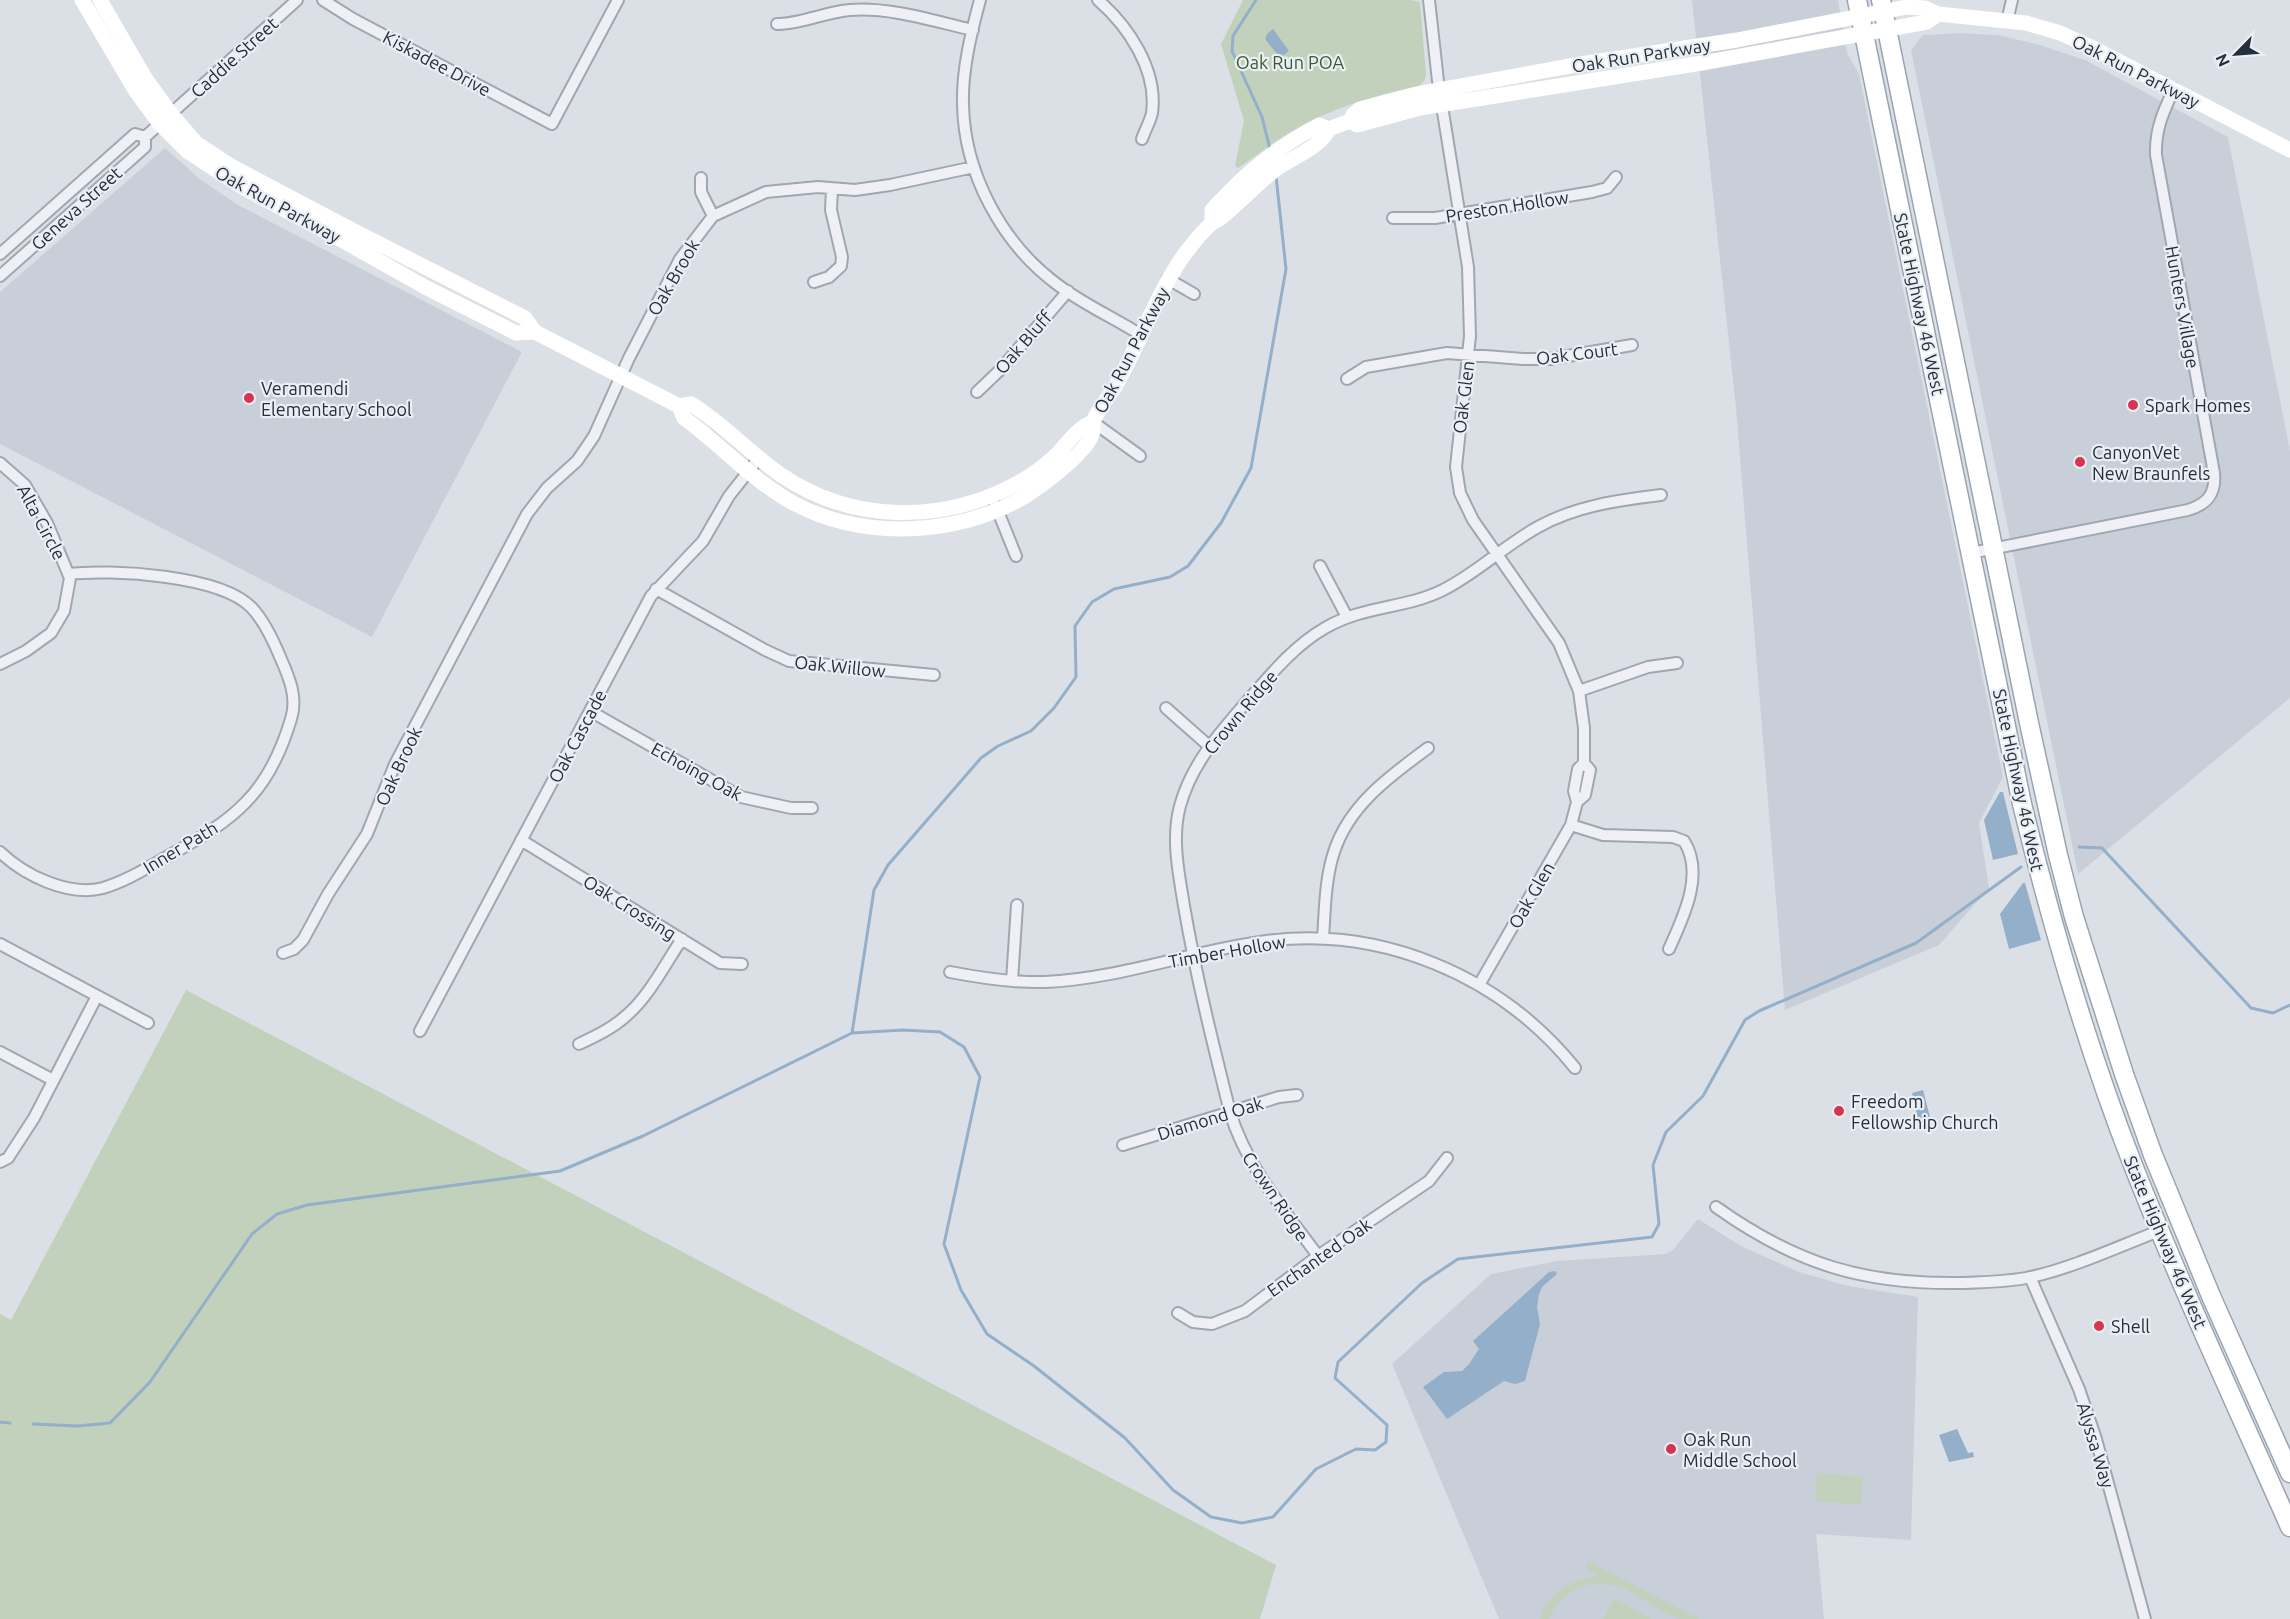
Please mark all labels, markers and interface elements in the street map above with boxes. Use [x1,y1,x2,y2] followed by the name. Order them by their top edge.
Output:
[186,13,282,101] street label: Caddie Street
[2206,24,2266,84] north arrow
[380,26,494,100] street label: Kiskadee Drive
[2069,30,2203,112] street label: Oak Run Parkway
[1570,34,1712,76] street label: Oak Run Parkway
[2212,51,2233,70] text: N
[1236,52,1345,72] park label: Oak Run POA
[212,161,344,247] street label: Oak Run Parkway
[27,162,125,254] street label: Geneva Street
[1444,186,1570,226] street label: Preston Hollow
[1891,211,1949,397] street label: State Highway 46 West
[643,235,703,319] street label: Oak Brook
[2162,244,2204,370] street label: Hunters Village
[1089,283,1173,417] street label: Oak Run Parkway
[990,306,1056,377] street label: Oak Bluff
[1535,338,1619,368] street label: Oak Court
[1449,359,1477,435] street label: Oak Glen
[261,378,412,419] place label: Veramendi Elementary School
[242,391,256,405] marker: Veramendi Elementary School
[2145,395,2251,415] place label: Spark Homes
[2126,398,2140,412] marker: Spark Homes
[2092,442,2210,483] place label: CanyonVet New Braunfels
[2073,455,2087,469] marker: CanyonVet New Braunfels
[14,481,70,563] street label: Alta Circle
[793,651,887,681] street label: Oak Willow
[1199,666,1281,758] street label: Crown Ridge
[544,686,610,786] street label: Oak Cascade
[1990,687,2048,873] street label: State Highway 46 West
[371,723,425,809] street label: Oak Brook
[648,738,746,804] street label: Echoing Oak
[139,817,221,877] street label: Inner Path
[1504,858,1558,932] street label: Oak Glen
[580,871,680,943] street label: Oak Crossing
[1167,931,1287,971] street label: Timber Hollow
[1851,1091,1998,1132] place label: Freedom Fellowship Church
[1155,1092,1265,1144] street label: Diamond Oak
[1832,1104,1846,1118] marker: Freedom Fellowship Church
[1239,1148,1313,1244] street label: Crown Ridge
[2120,1153,2212,1331] street label: State Highway 46 West
[1263,1214,1375,1300] street label: Enchanted Oak
[2111,1316,2150,1336] place label: Shell
[2092,1319,2106,1333] marker: Shell
[2074,1400,2119,1490] street label: Alyssa Way
[1683,1429,1797,1470] place label: Oak Run Middle School
[1664,1442,1678,1456] marker: Oak Run Middle School

